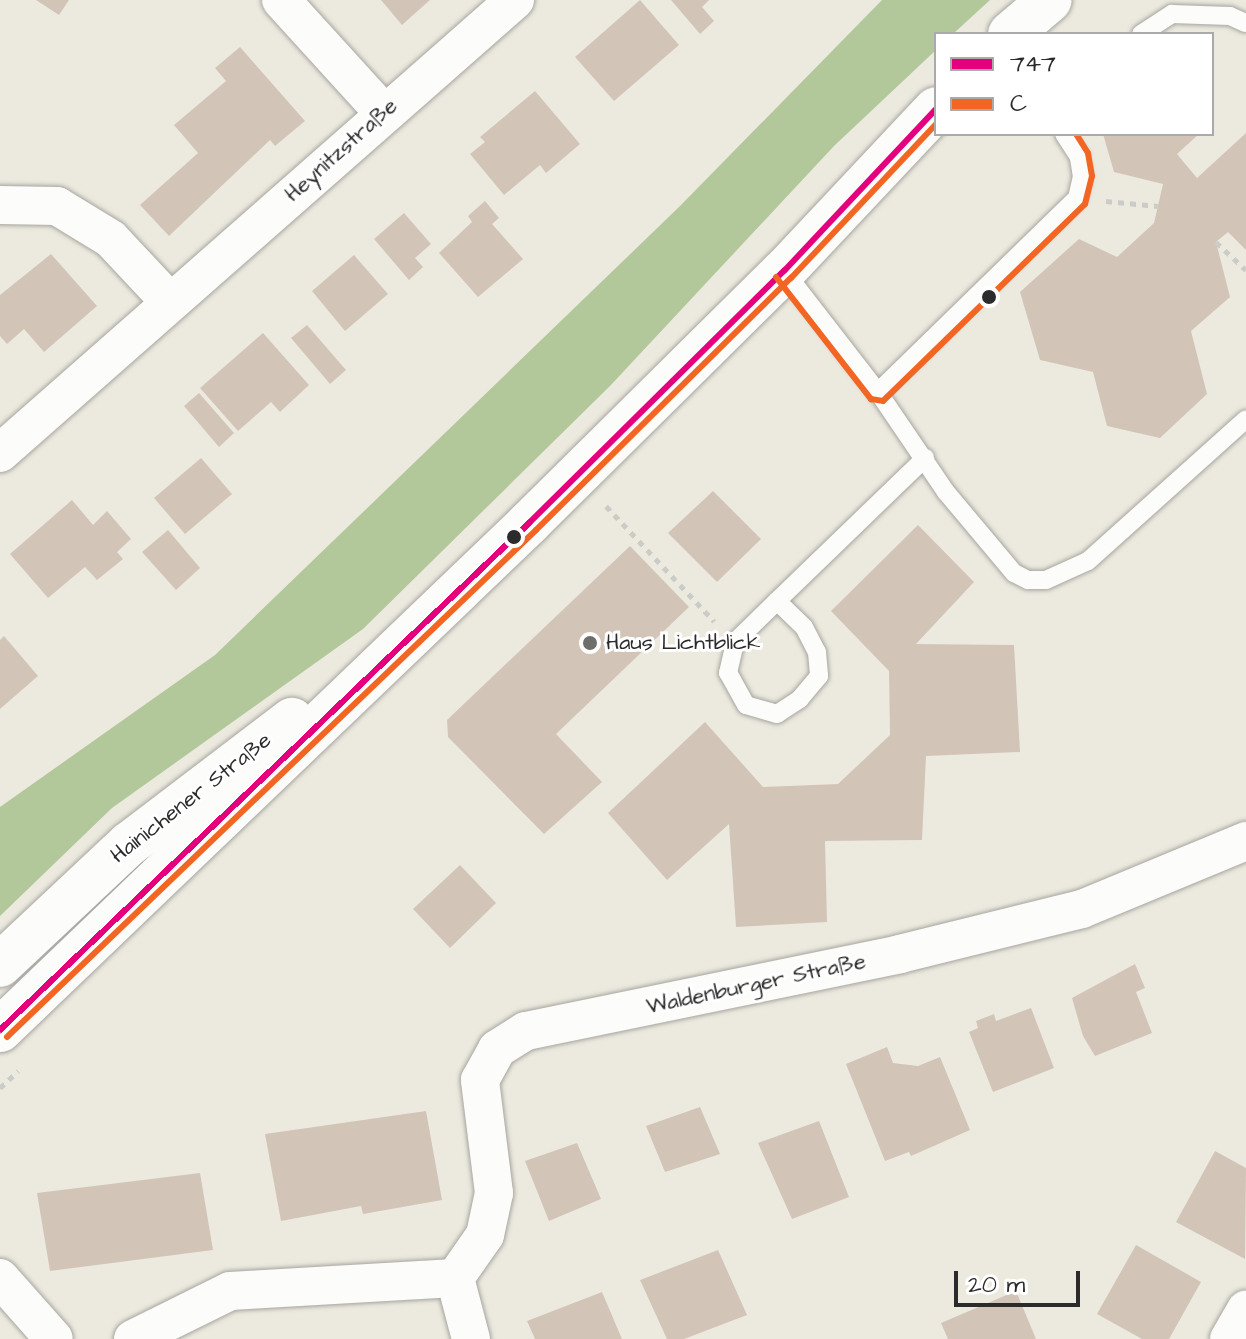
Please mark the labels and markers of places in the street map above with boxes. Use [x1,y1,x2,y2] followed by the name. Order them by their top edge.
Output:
[981,289,997,305] unlabelled marker
[506,529,522,545] unlabelled marker
[606,630,760,656] place label: Haus Lichtblick
[581,634,599,652] marker: Haus Lichtblick

